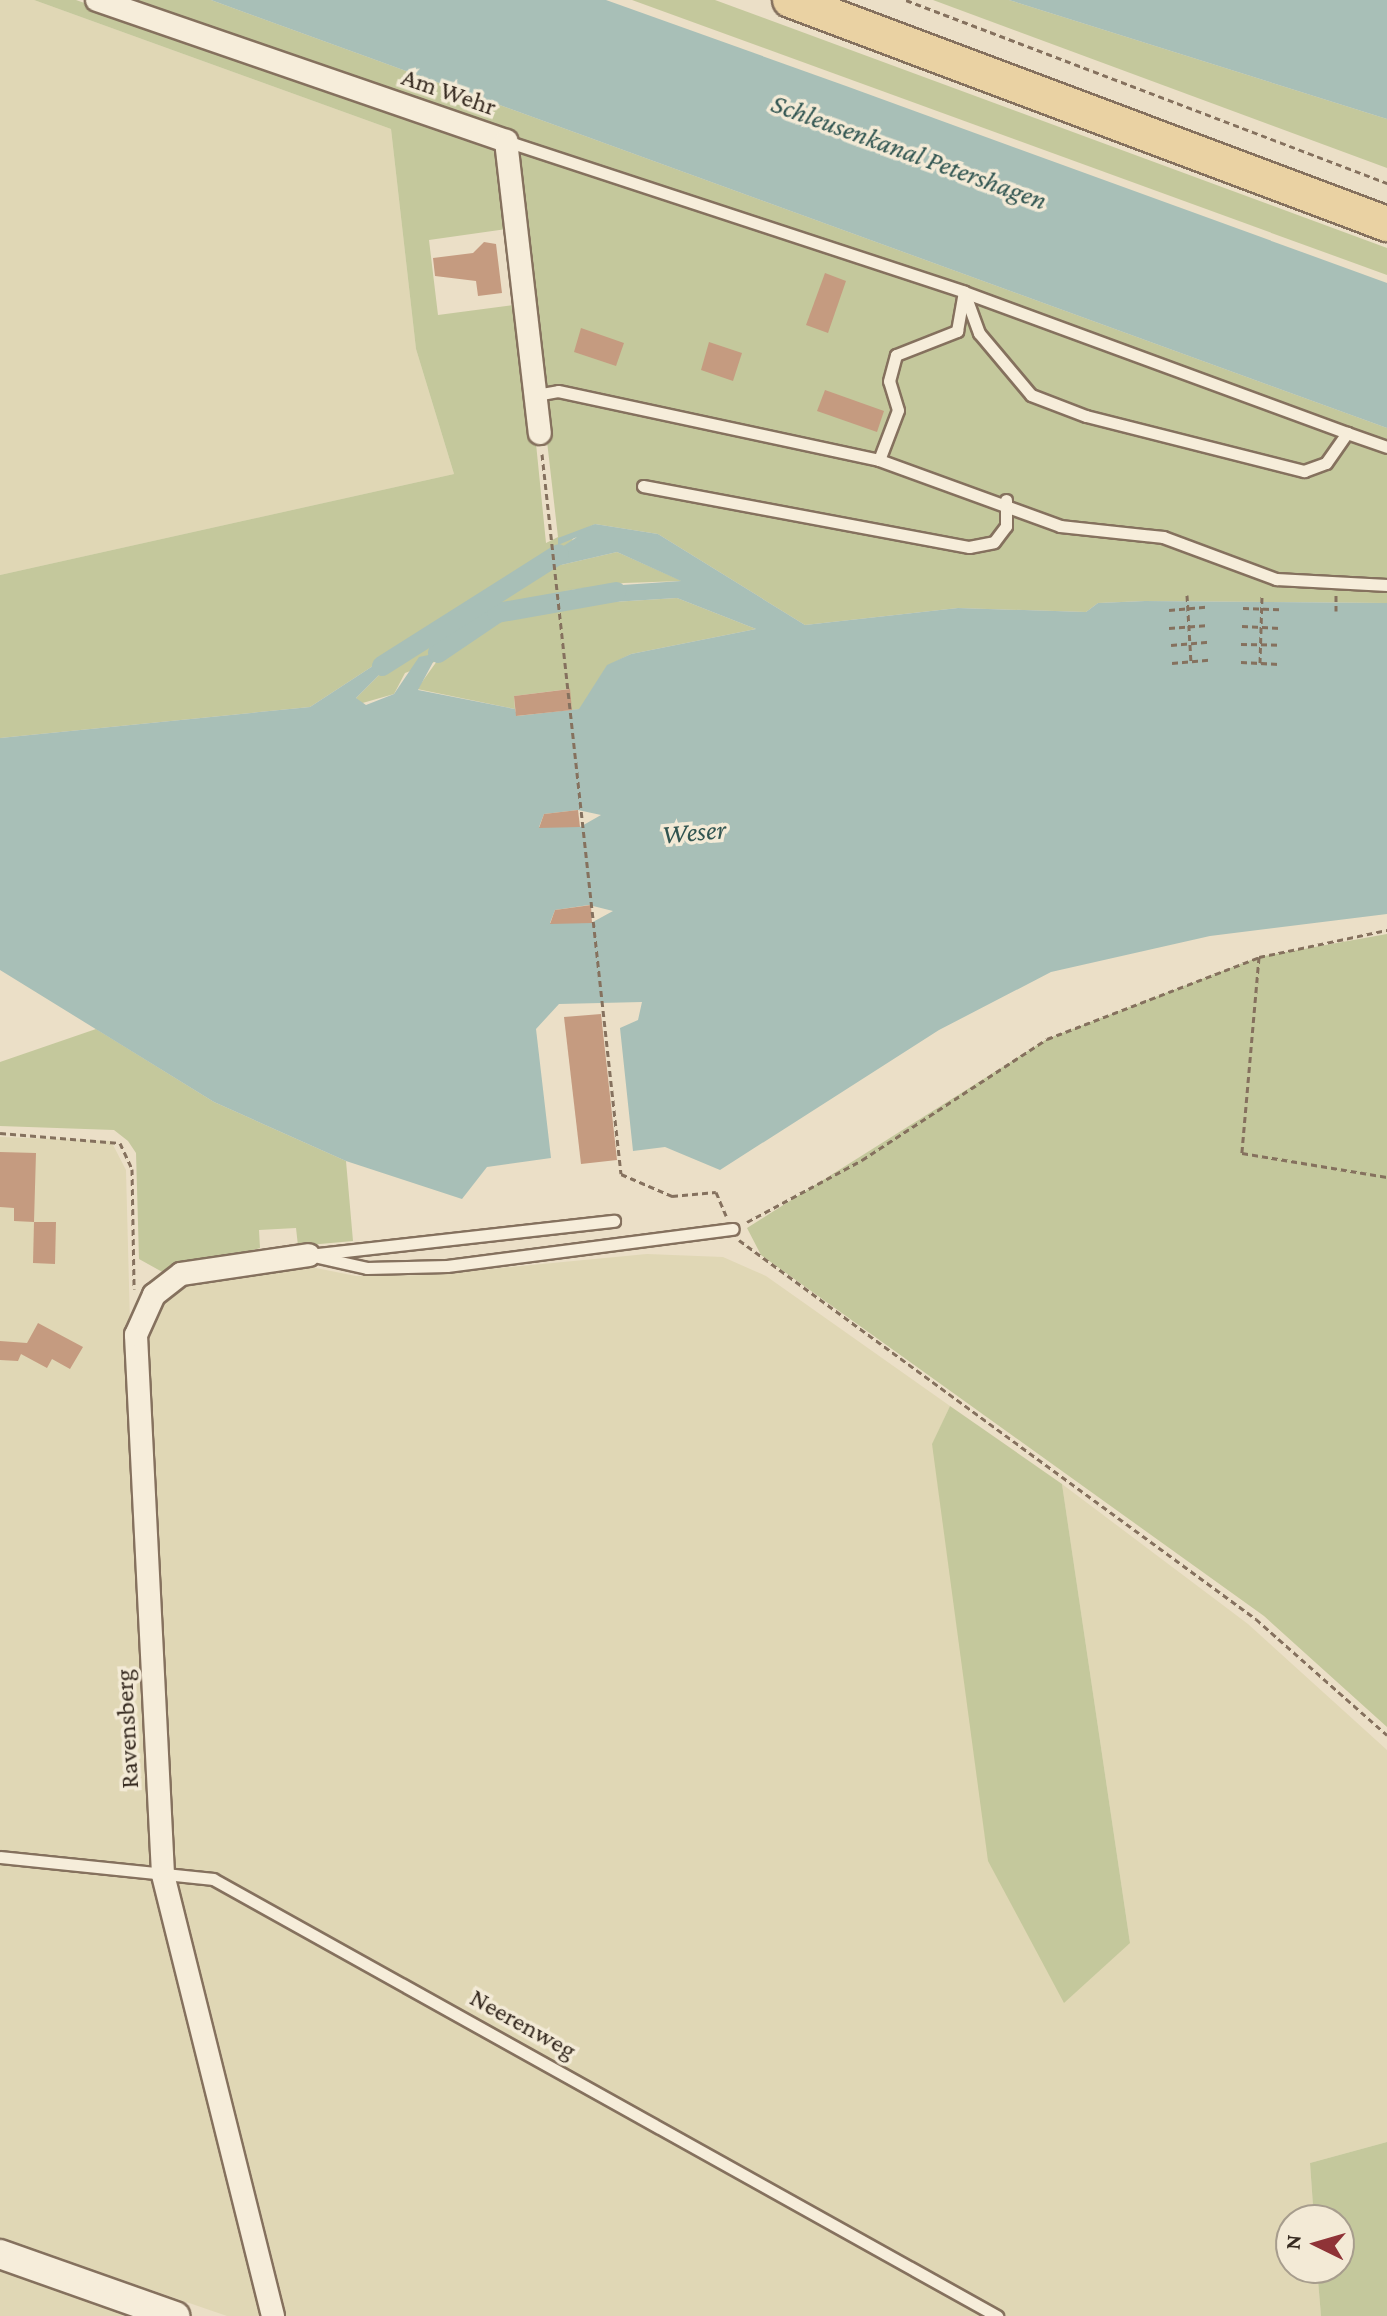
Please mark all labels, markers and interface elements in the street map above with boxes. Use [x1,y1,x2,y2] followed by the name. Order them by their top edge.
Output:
[398,61,500,123] street label: Am Wehr
[767,86,1051,218] water label: Schleusenkanal Petershagen
[661,812,727,852] water label: Weser
[108,1669,146,1789] street label: Ravensberg
[464,1982,582,2066] street label: Neerenweg
[1275,2204,1355,2284] north arrow
[1279,2233,1306,2251] text: N

